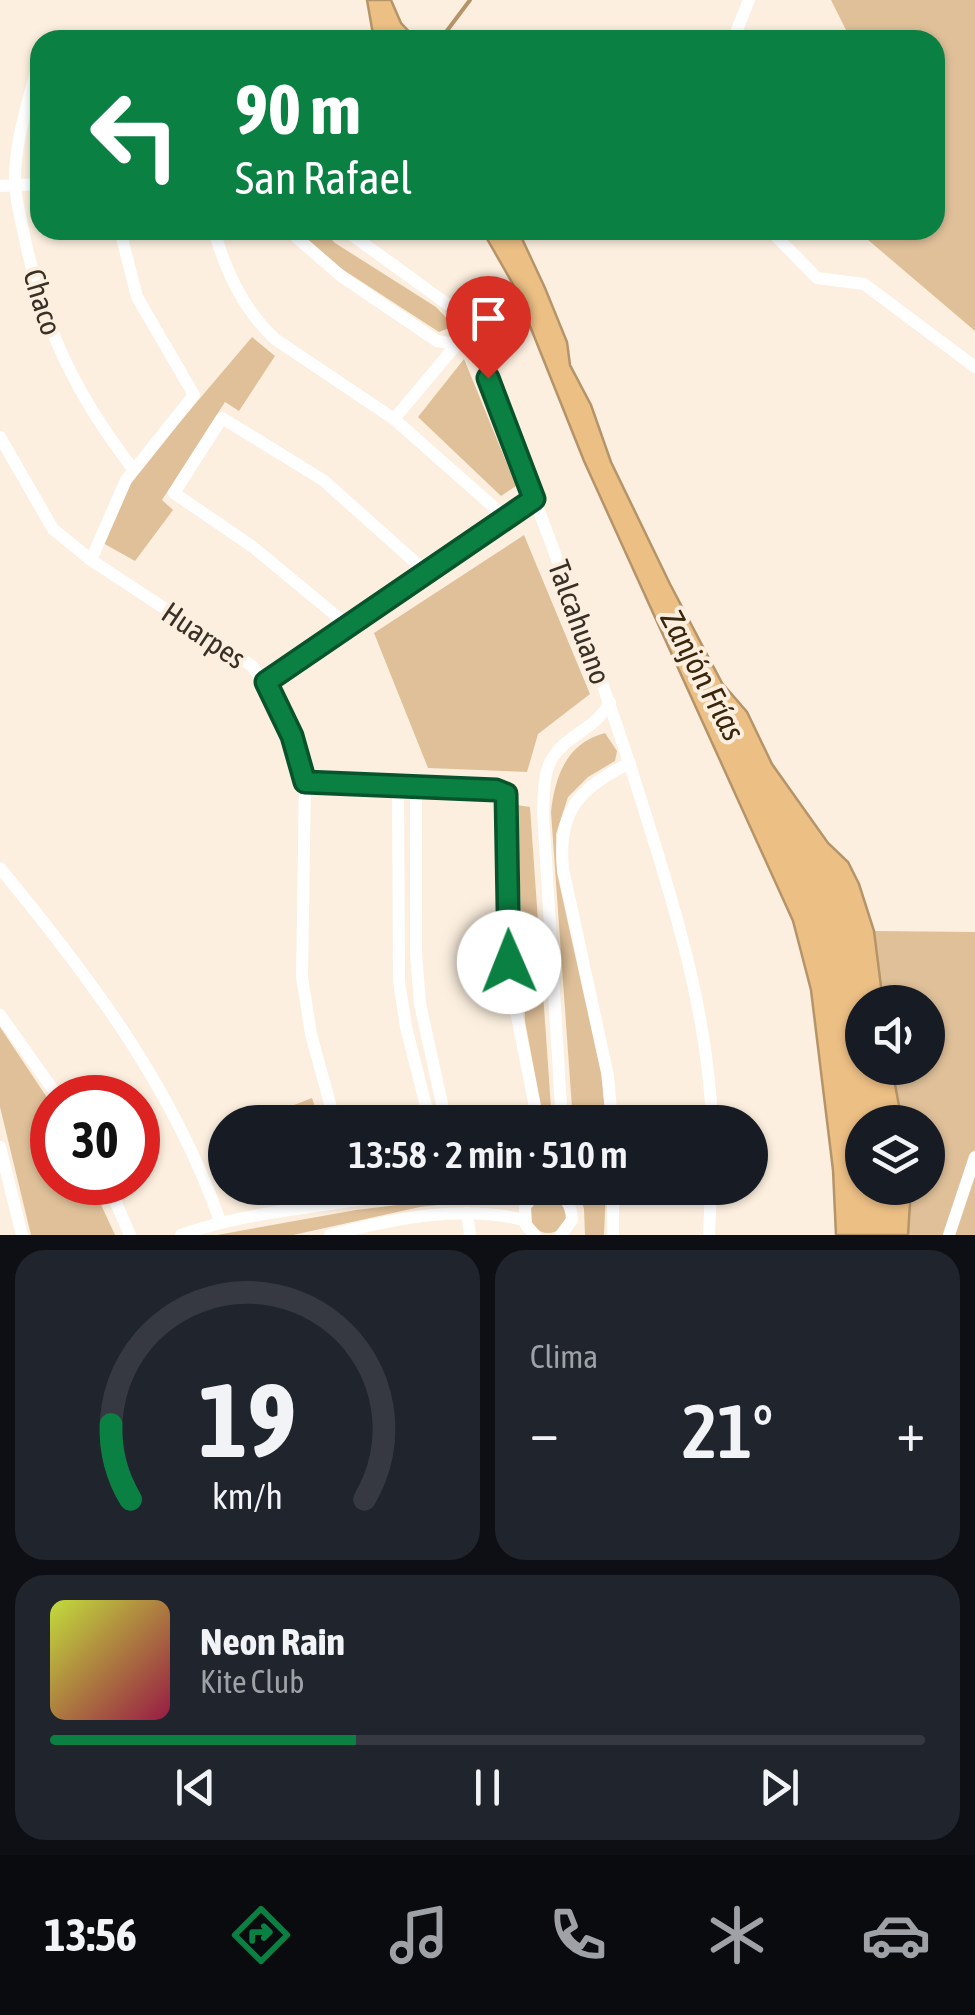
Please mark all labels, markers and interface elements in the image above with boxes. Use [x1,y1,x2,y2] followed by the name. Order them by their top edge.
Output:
[235,69,361,149] text: 90 m
[70,70,200,200] icon: left
[235,152,412,204] text: San Rafael
[17,265,69,339] street label: Chaco
[446,276,531,379] pin
[461,291,516,346] icon: arrive
[542,555,618,689] street label: Talcahuano
[156,595,252,675] street label: Huarpes
[653,603,753,747] water label: Zanjón Frías
[457,910,561,1014] position arrow
[845,985,945,1205] map controls
[845,985,945,1085] button: sound
[30,1075,160,1205] speed limit sign: 30
[845,1105,945,1205] button: layers
[348,1133,628,1176] text: 13:58 · 2 min · 510 m
[530,1338,598,1375] text: Clima
[199,1360,296,1479] text: 19
[682,1388,773,1474] text: 21°
[530,1400,559,1463] text: −
[896,1400,925,1463] text: +
[212,1476,283,1517] text: km/h
[200,1620,345,1663] text: Neon Rain
[200,1663,304,1700] text: Kite Club
[168,1760,223,1815] icon: previous
[460,1760,515,1815] icon: pause
[752,1760,807,1815] icon: next
[226,1900,296,1970] icon: directions
[384,1900,454,1970] icon: music
[543,1900,613,1970] icon: phone
[702,1900,772,1970] icon: climate
[861,1900,931,1970] icon: car
[44,1909,137,1961] text: 13:56

